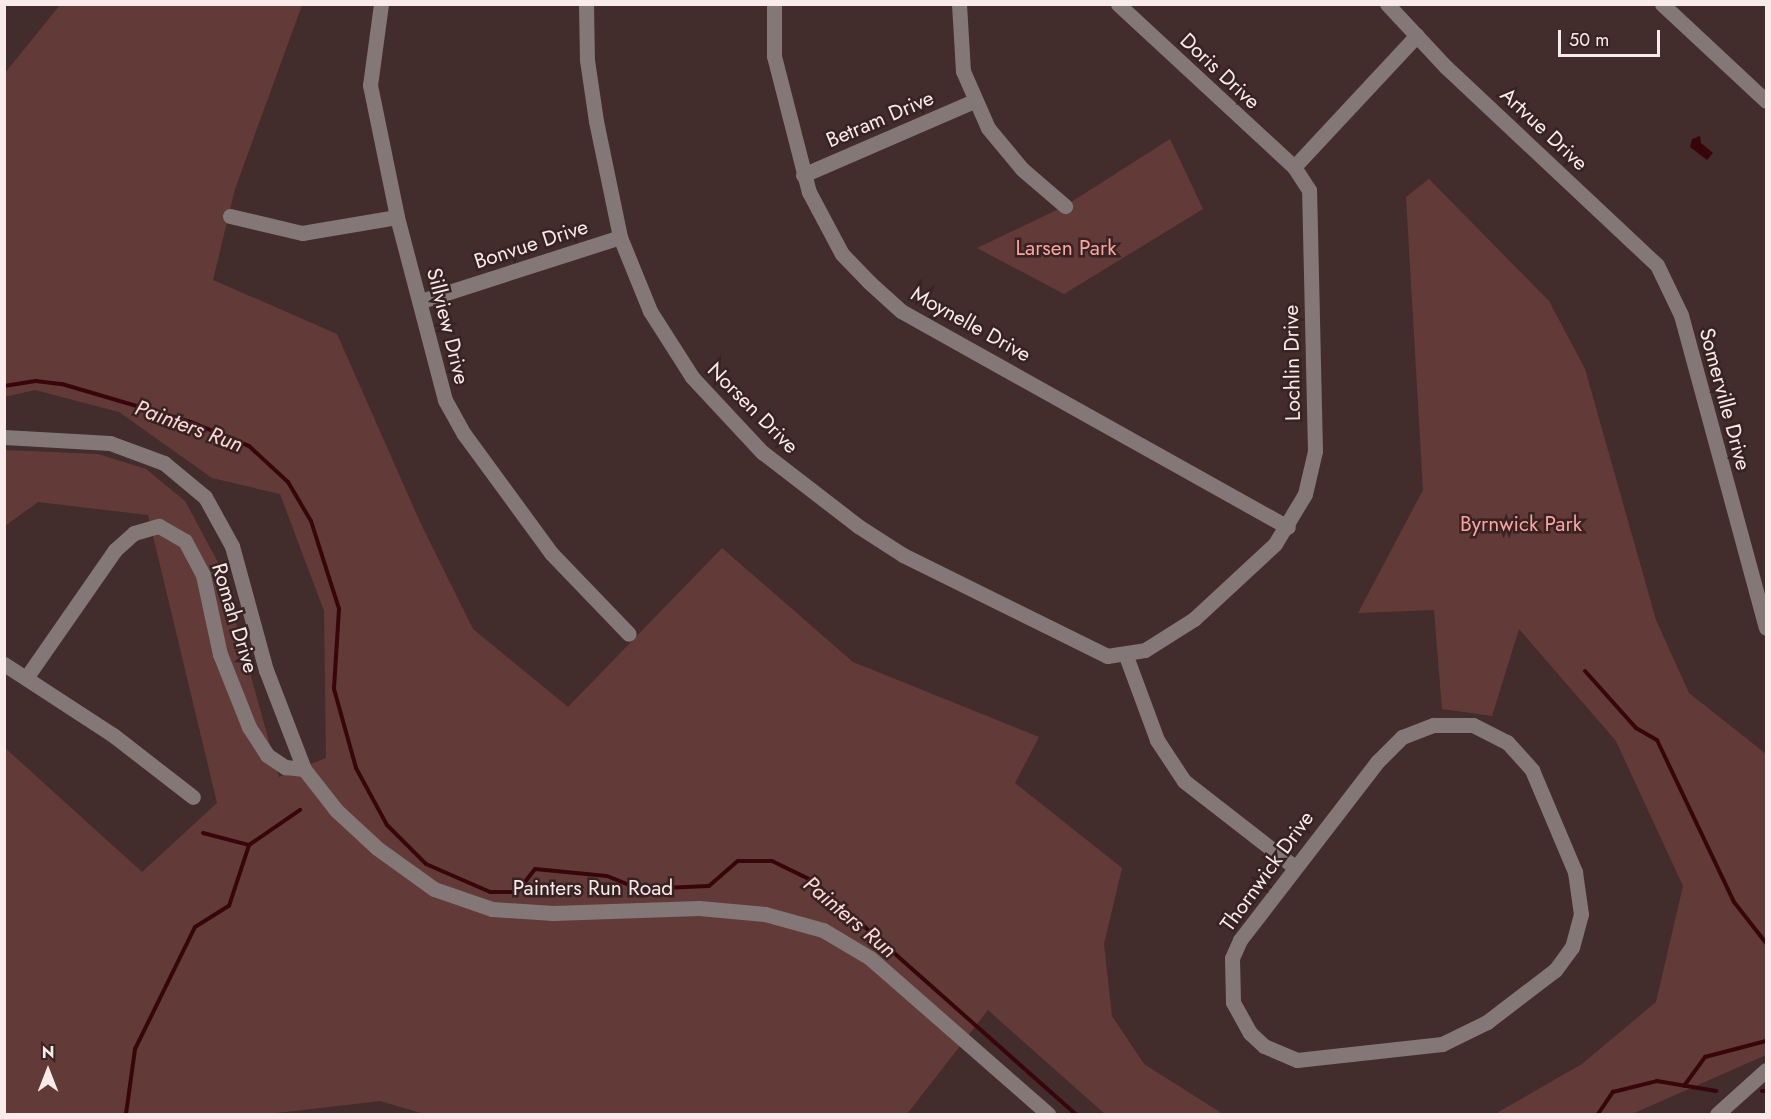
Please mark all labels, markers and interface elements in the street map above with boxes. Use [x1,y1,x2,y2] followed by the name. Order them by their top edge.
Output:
[1561,18,1663,56] scale bar
[1569,27,1609,53] text: 50 m
[1175,28,1265,114] street label: Doris Drive
[1495,82,1593,176] street label: Artvue Drive
[822,85,938,153] street label: Betram Drive
[471,214,591,274] street label: Bonvue Drive
[1016,235,1116,261] park label: Larsen Park
[421,265,475,387] street label: Sillview Drive
[907,281,1035,367] street label: Moynelle Drive
[1278,305,1306,421] street label: Lochlin Drive
[1694,325,1756,473] street label: Somerville Drive
[702,357,804,459] street label: Norsen Drive
[131,394,247,458] water label: Painters Run
[1460,511,1582,537] park label: Byrnwick Park
[206,560,264,676] street label: Romah Drive
[1215,806,1319,936] street label: Thornwick Drive
[798,871,902,963] water label: Painters Run
[513,875,673,901] street label: Painters Run Road
[18,1041,78,1101] north arrow
[42,1041,54,1064] text: N

